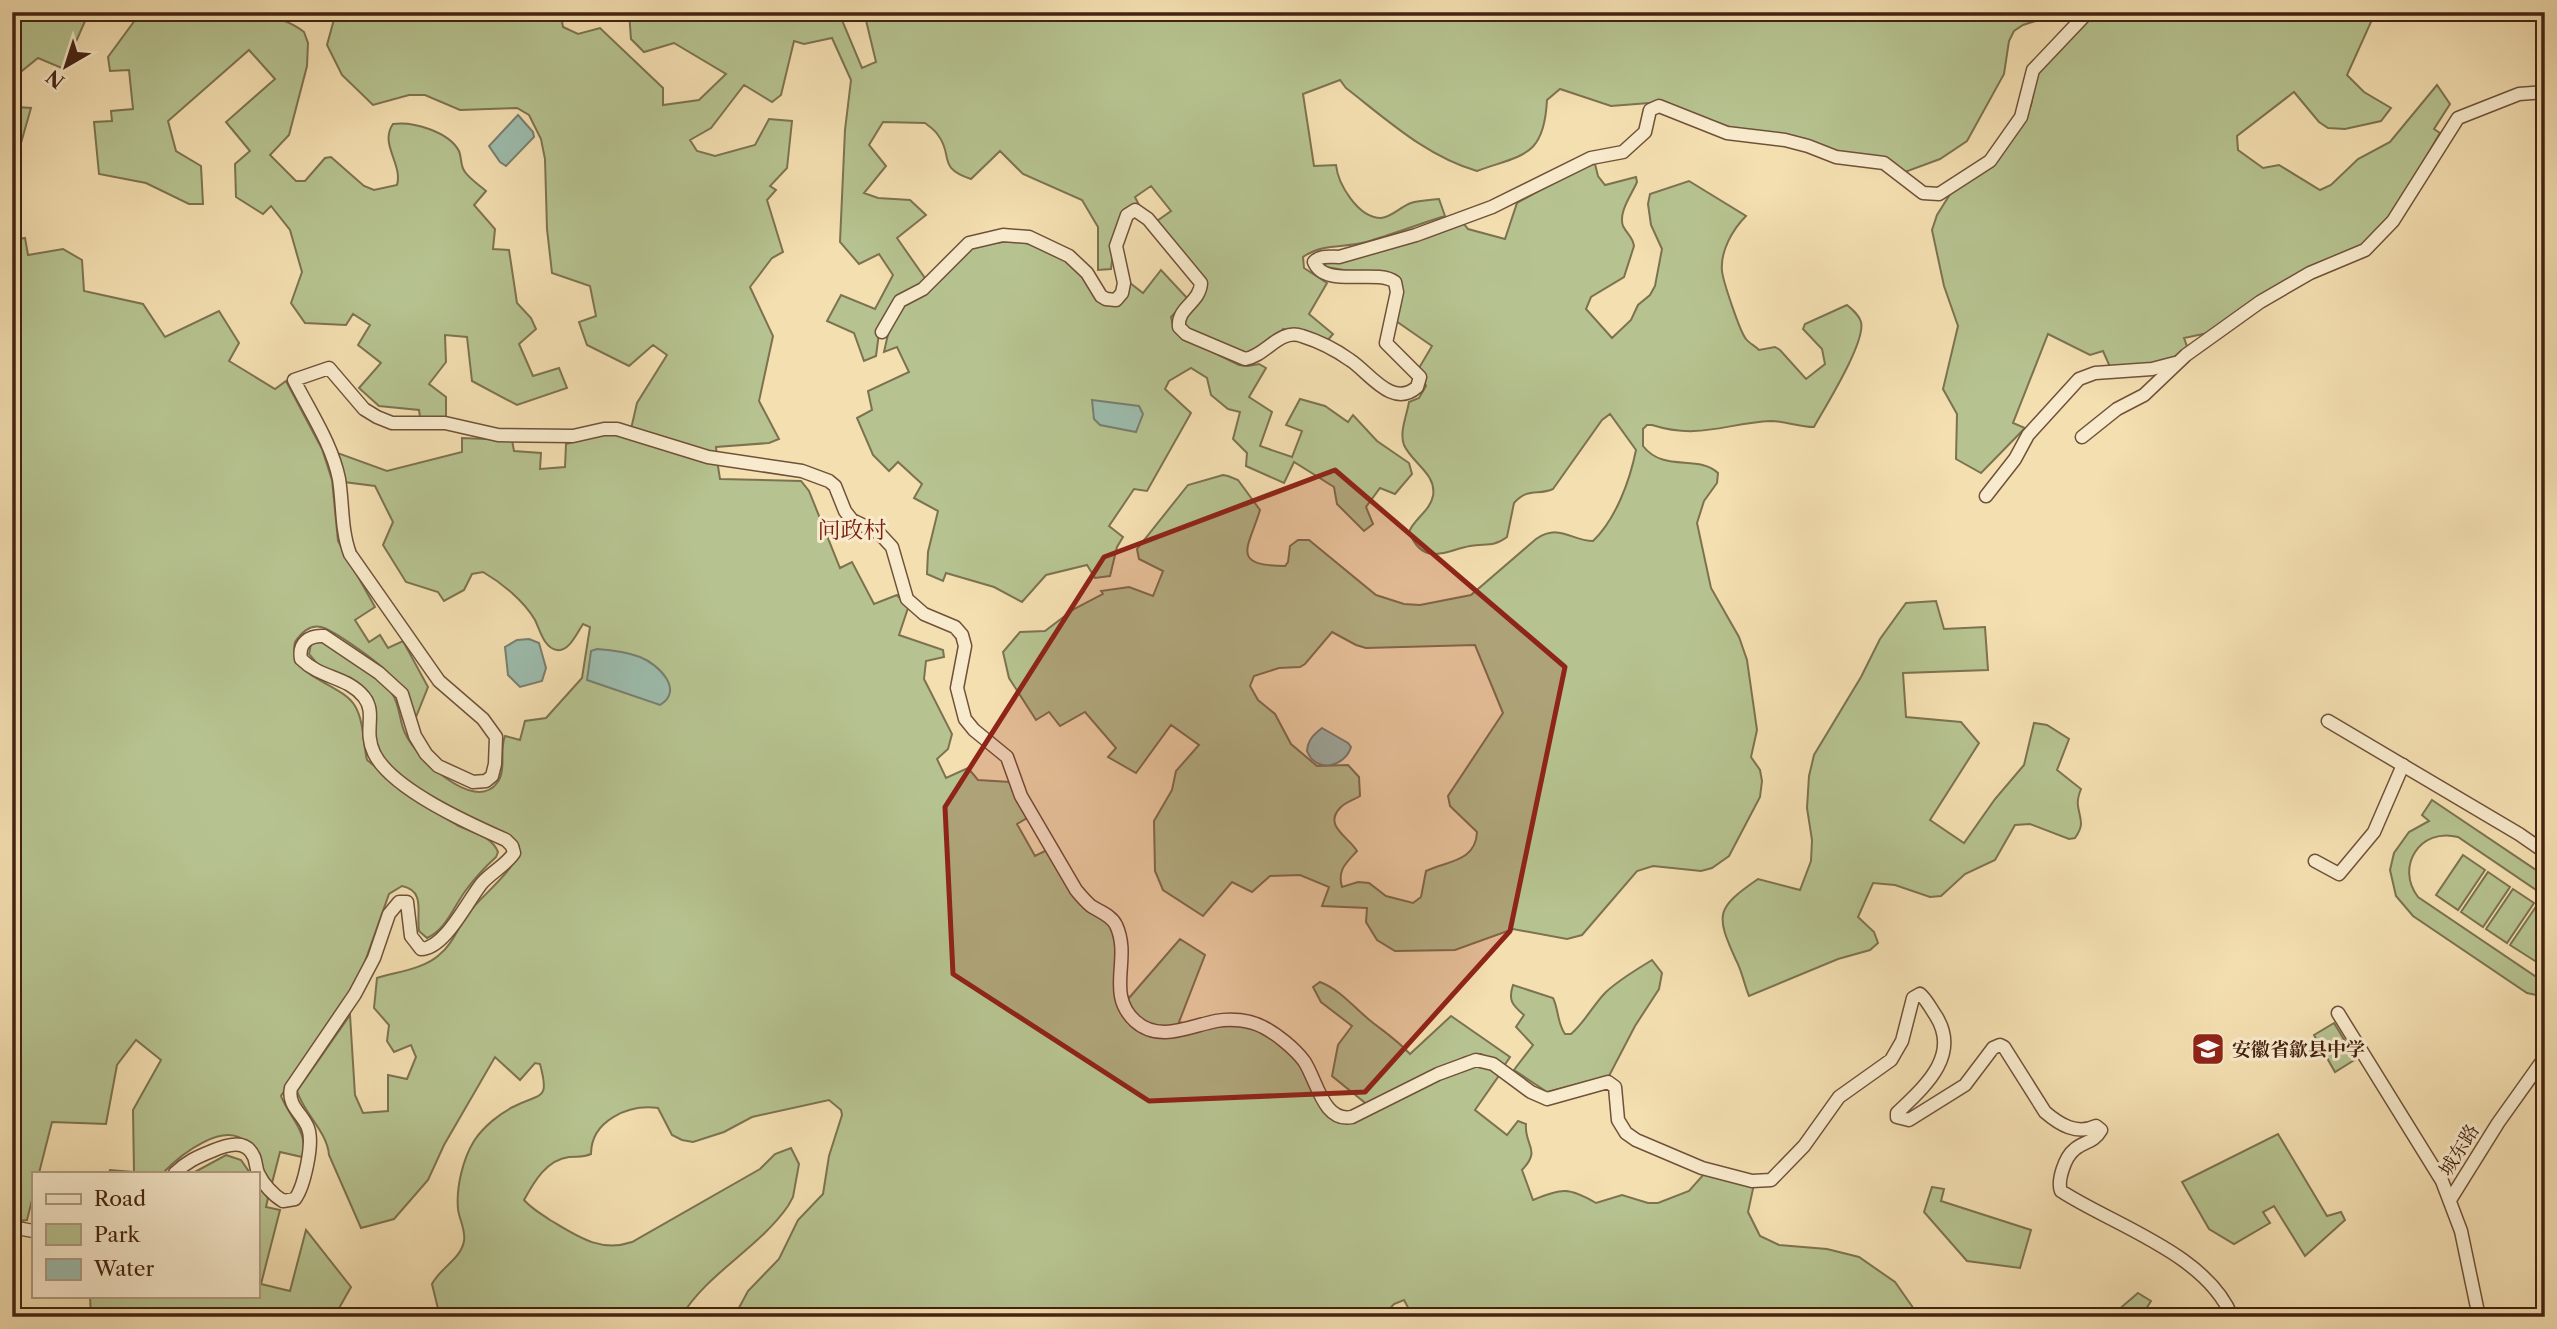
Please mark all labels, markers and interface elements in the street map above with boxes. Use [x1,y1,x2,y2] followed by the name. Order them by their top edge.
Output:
[32,32,102,102] north arrow
[42,65,69,93] text: N
[818,516,887,544] district label: 问政村
[2189,1030,2227,1068] school or university icon: 安徽省歙县中学
[2232,1038,2365,1061] place label: 安徽省歙县中学
[2434,1120,2484,1180] street label: 城东路
[32,1172,259,1298] legend
[94,1186,146,1211] text: Road
[94,1222,140,1247] text: Park
[93,1256,154,1281] text: Water

